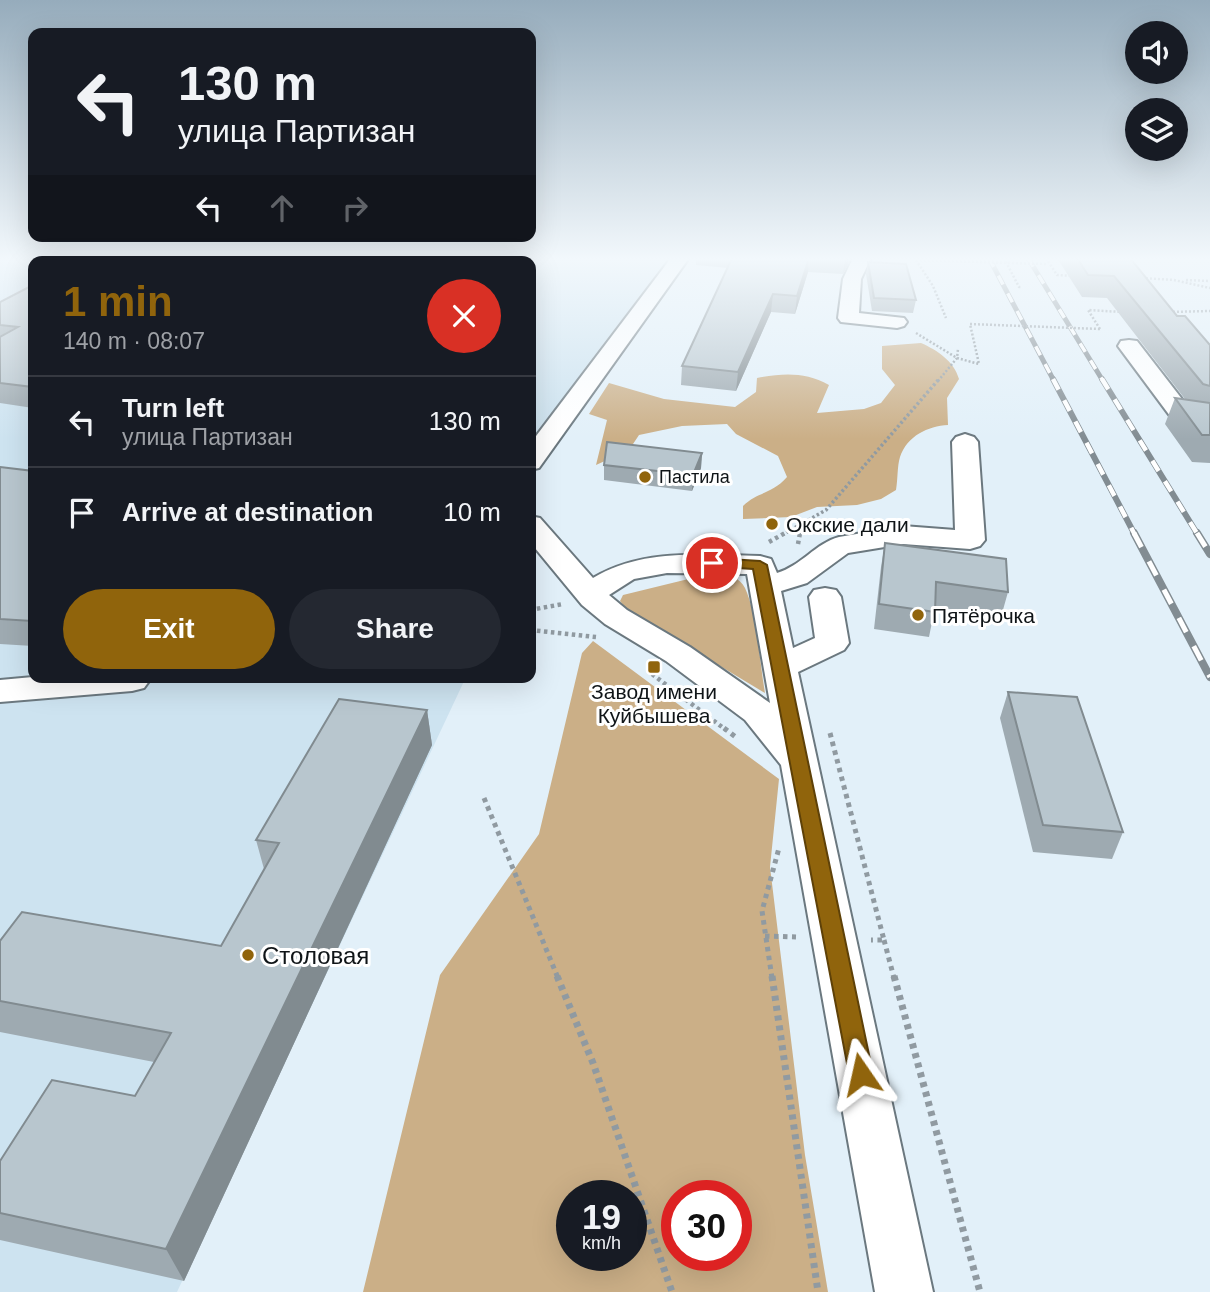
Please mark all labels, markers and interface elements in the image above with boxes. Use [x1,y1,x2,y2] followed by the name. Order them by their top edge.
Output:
[1125,21,1188,161] map controls
[1125,21,1188,84] button: sound
[63,56,154,147] icon: left
[178,56,317,110] text: 130 m
[1125,98,1188,161] button: layers
[178,113,415,149] text: улица Партизан
[190,189,228,227] icon: left
[263,189,301,227] icon: ahead
[336,189,374,227] icon: right
[63,278,173,325] text: 1 min
[427,279,501,353] button: close
[63,328,205,354] text: 140 m · 08:07
[122,393,224,423] text: Turn left
[63,403,101,441] icon: left
[429,406,501,436] text: 130 m
[122,424,293,450] text: улица Партизан
[659,467,731,487] place label: Пастила
[637,469,653,485] marker: Пастила
[63,494,101,532] icon: arrive
[122,497,373,527] text: Arrive at destination
[443,497,501,527] text: 10 m
[786,513,909,536] place label: Окские дали
[764,516,780,532] marker: Окские дали
[682,533,742,593] pin
[693,544,731,582] icon: arrive
[63,589,275,669] button: Exit
[289,589,501,669] button: Share
[932,604,1035,627] place label: Пятёрочка
[910,607,926,623] marker: Пятёрочка
[646,659,662,675] marker: Завод имени Куйбышева
[591,680,717,727] place label: Завод имени Куйбышева
[262,942,369,969] place label: Столовая
[240,947,256,963] marker: Столовая
[824,1037,898,1111] position arrow
[661,1180,752,1271] speed limit sign: 30
[582,1197,621,1236] text: 19
[582,1233,621,1253] text: km/h

